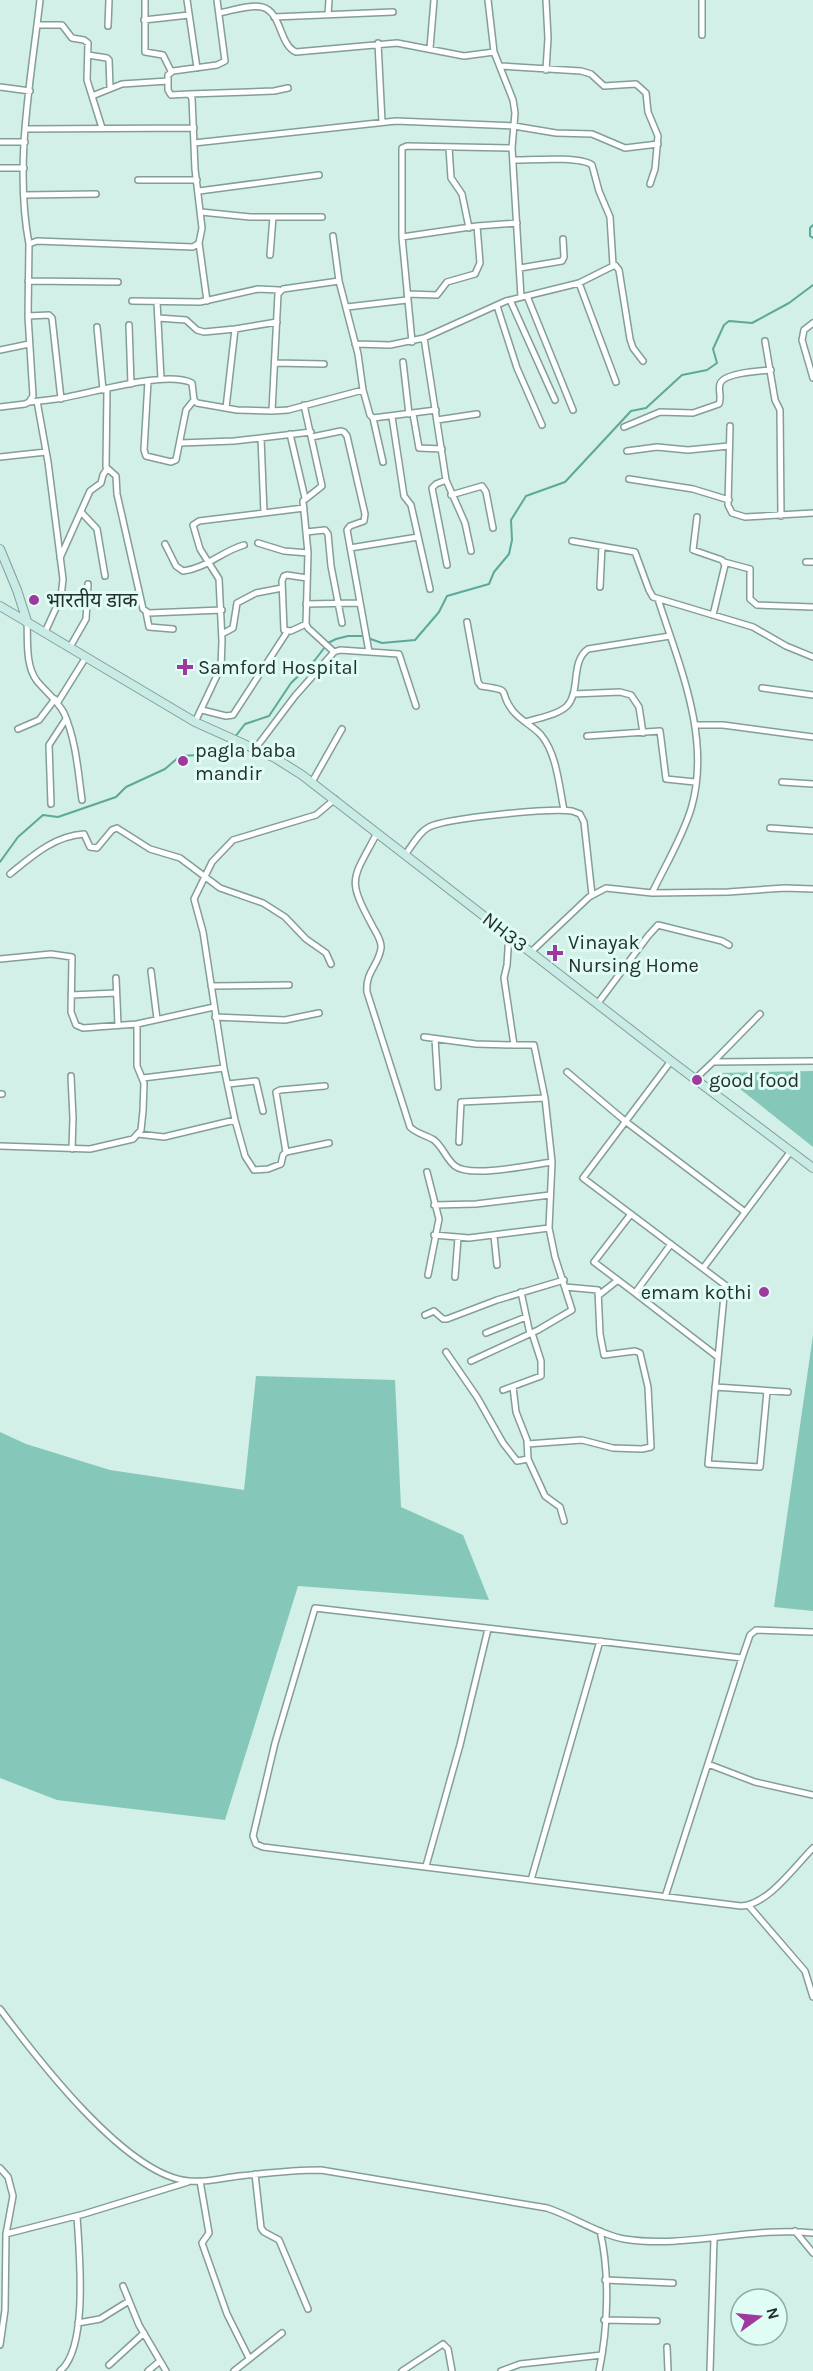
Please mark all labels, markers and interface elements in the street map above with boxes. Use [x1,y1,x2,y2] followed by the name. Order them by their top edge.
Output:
[46,588,138,612] place label: भारतीय डाक
[27,593,41,607] marker: भारतीय डाक
[198,656,358,679] place label: Samford Hospital
[176,658,194,676] marker: Samford Hospital
[195,739,296,785] place label: pagla baba mandir
[176,754,190,768] marker: pagla baba mandir
[478,907,532,957] street label: NH33
[568,931,699,977] place label: Vinayak Nursing Home
[546,944,564,962] marker: Vinayak Nursing Home
[709,1069,799,1092] place label: good food
[690,1073,704,1087] marker: good food
[641,1281,752,1304] place label: emam kothi
[757,1285,771,1299] marker: emam kothi
[729,2287,789,2347] north arrow
[762,2305,784,2321] text: N

